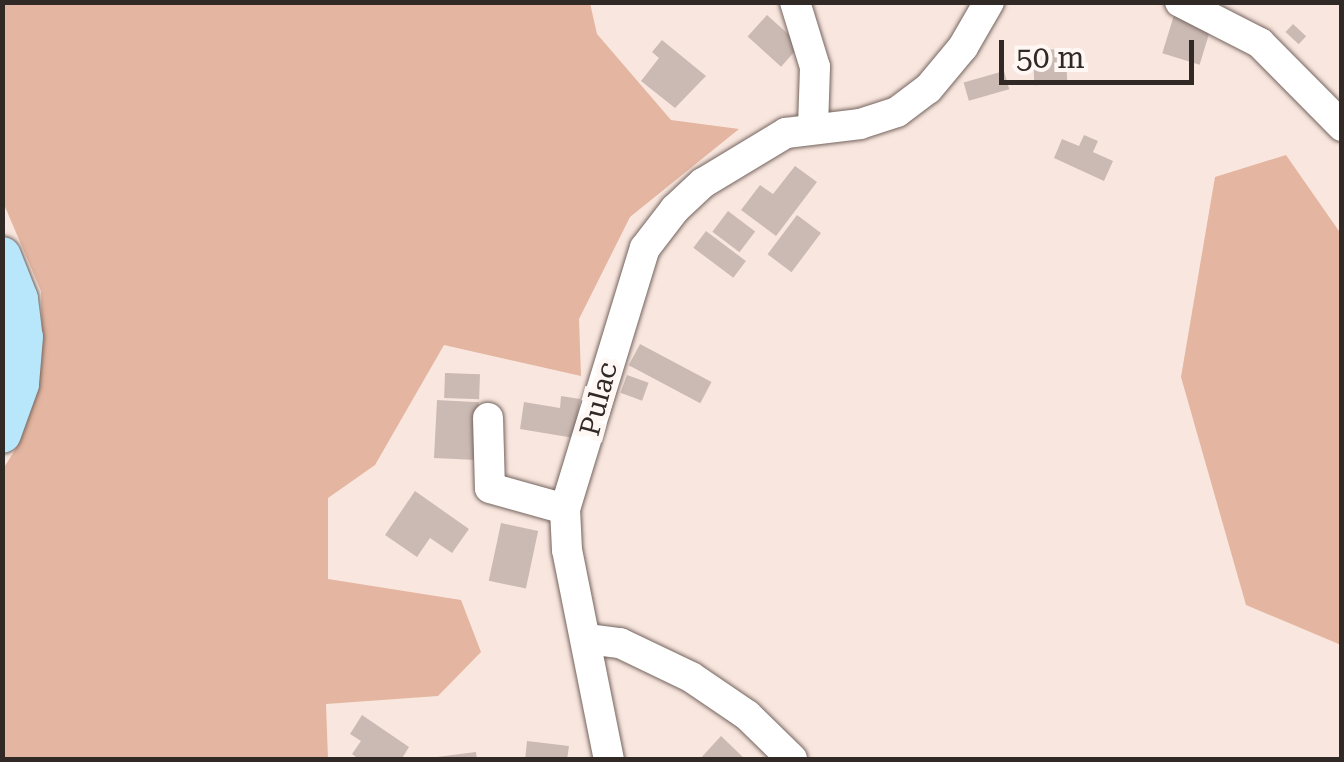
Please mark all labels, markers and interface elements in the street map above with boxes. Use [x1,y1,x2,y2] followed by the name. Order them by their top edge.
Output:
[1004,20,1199,82] scale bar
[1016,40,1085,75] text: 50 m
[573,358,625,440] street label: Pulac

